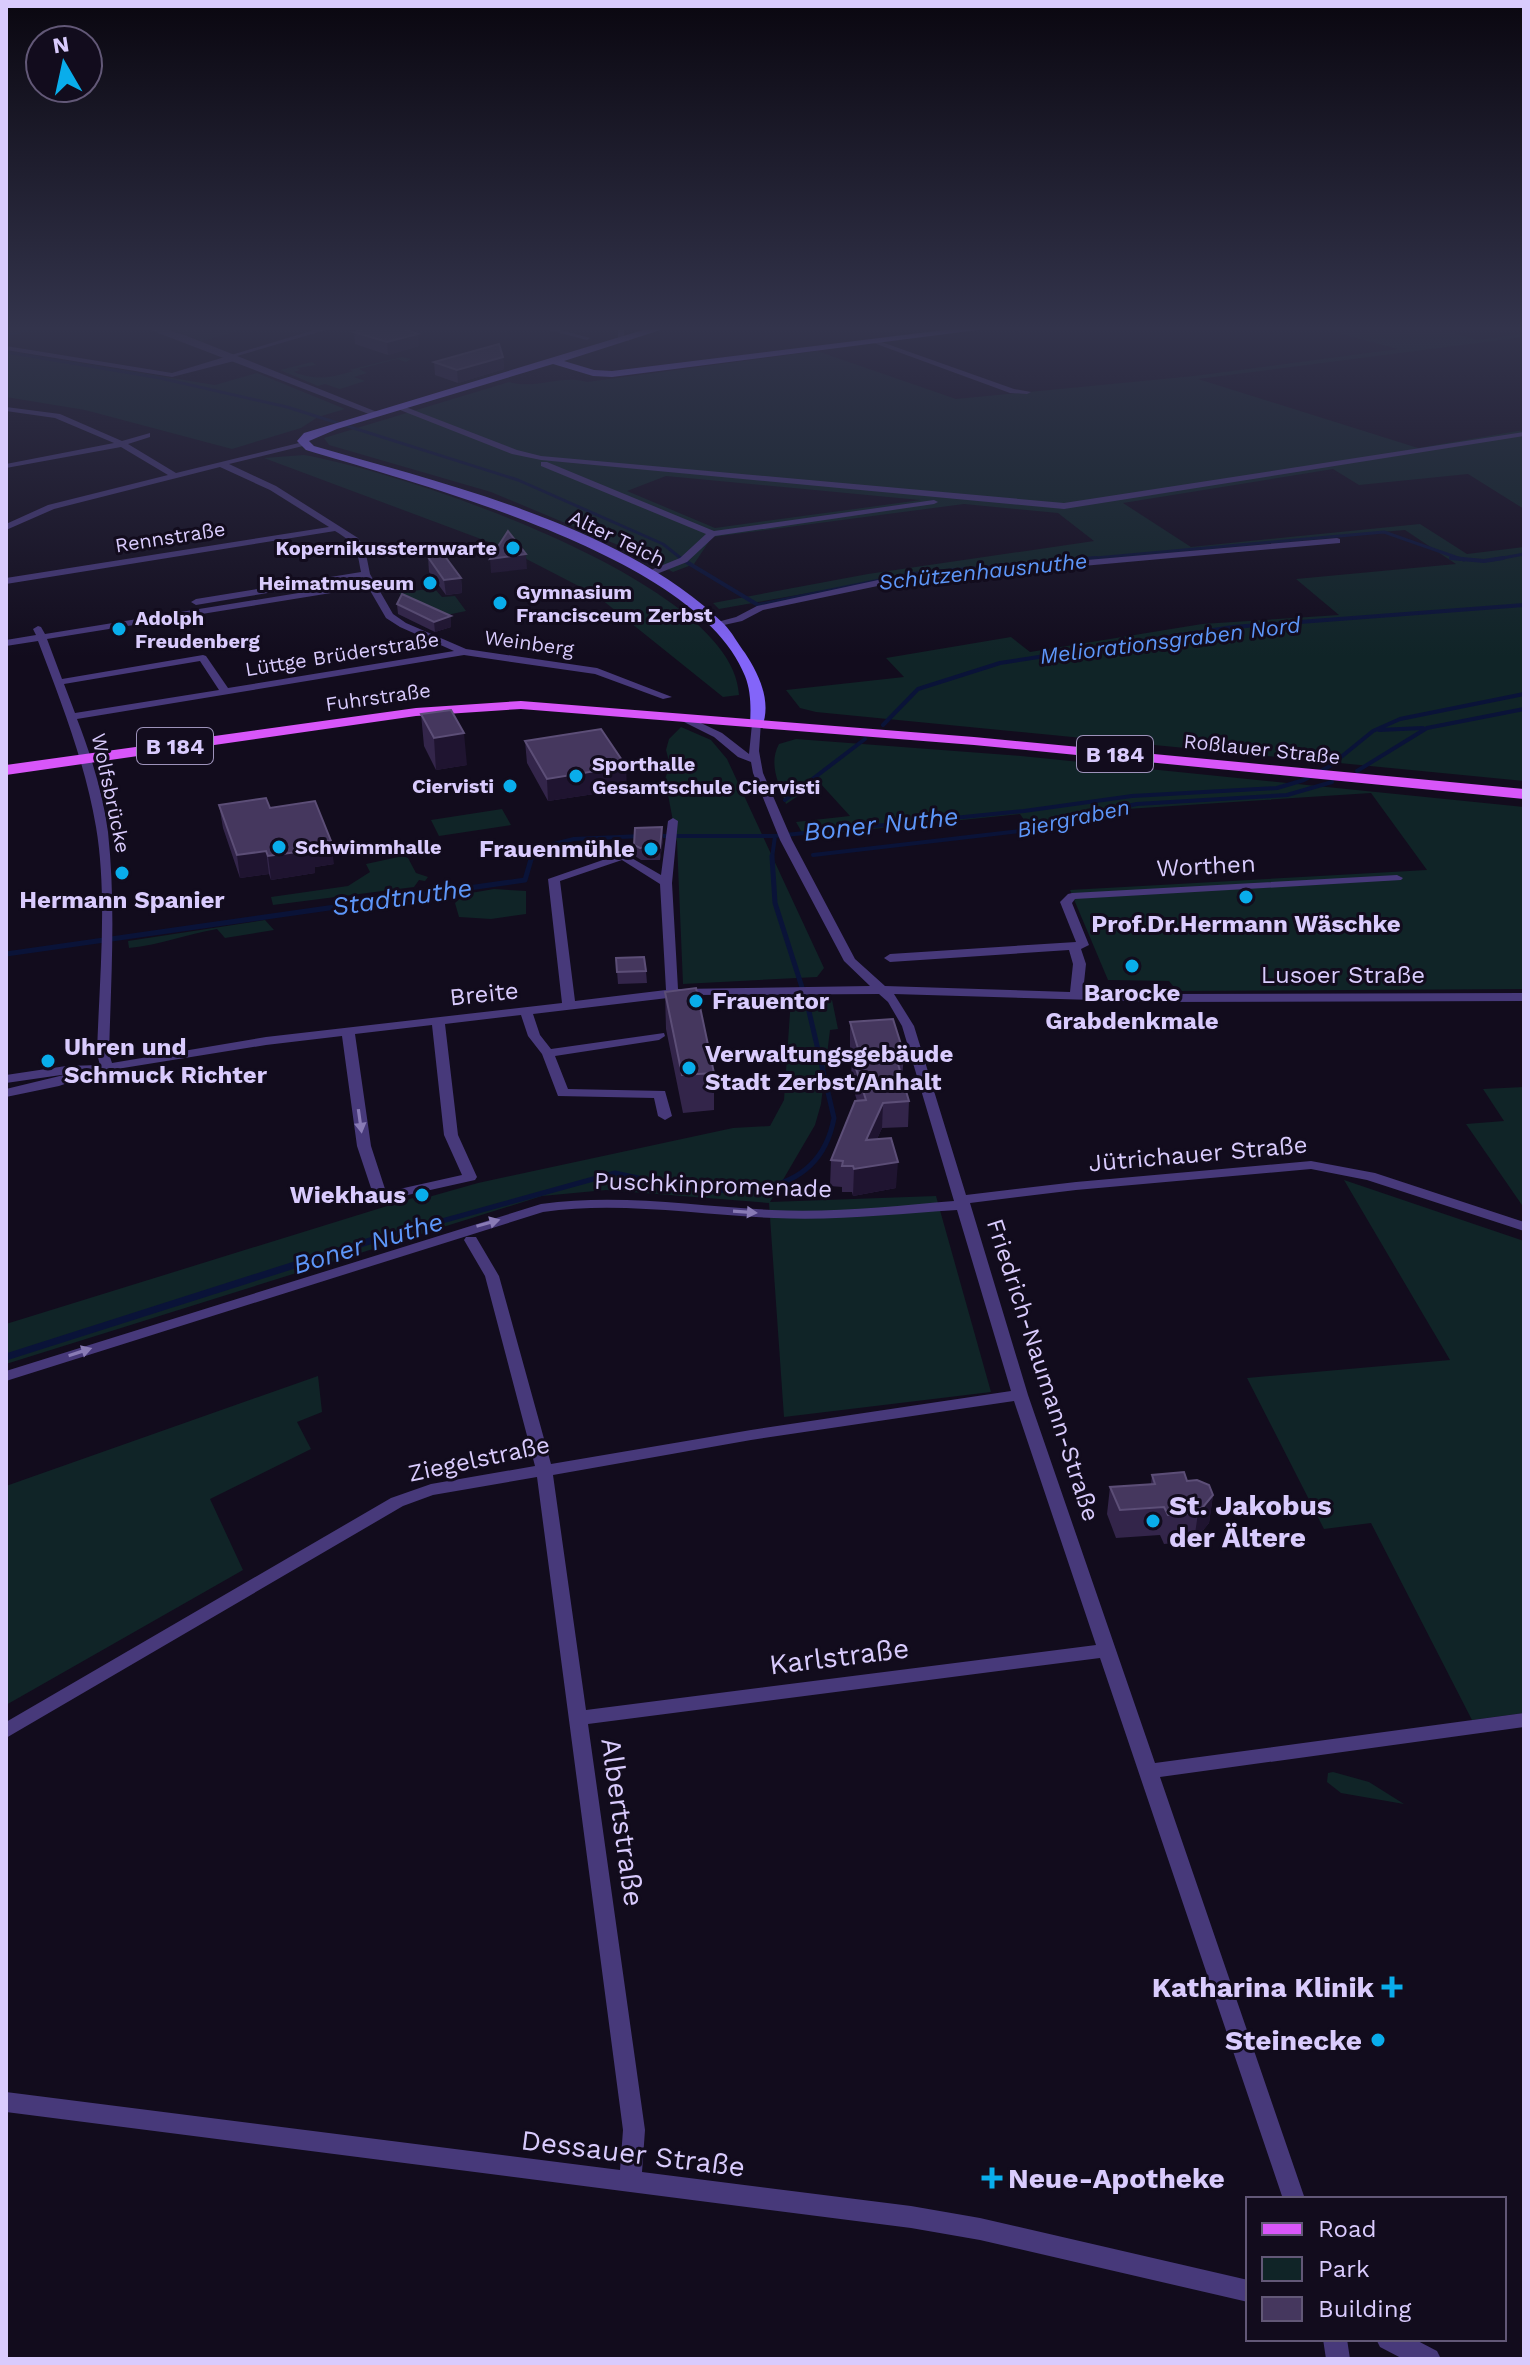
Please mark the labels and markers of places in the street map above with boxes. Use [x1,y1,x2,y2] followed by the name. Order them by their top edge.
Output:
[276,536,497,560] place label: Kopernikussternwarte
[504,539,522,557] marker: Kopernikussternwarte
[259,571,414,595] place label: Heimatmuseum
[421,574,439,592] marker: Heimatmuseum
[516,580,713,627] place label: Gymnasium Francisceum Zerbst
[491,594,509,612] marker: Gymnasium Francisceum Zerbst
[135,606,260,653] place label: Adolph Freudenberg
[110,620,128,638] marker: Adolph Freudenberg
[592,752,820,799] place label: Sporthalle Gesamtschule Ciervisti
[567,767,585,785] marker: Sporthalle Gesamtschule Ciervisti
[412,774,494,798] place label: Ciervisti
[501,777,519,795] marker: Ciervisti
[295,835,442,859] place label: Schwimmhalle
[479,835,635,863] place label: Frauenmühle
[270,838,288,856] marker: Schwimmhalle
[642,840,660,858] marker: Frauenmühle
[113,864,131,882] marker: Hermann Spanier
[19,886,225,914] place label: Hermann Spanier
[1237,888,1255,906] marker: Prof.Dr.Hermann Wäschke
[1091,910,1401,938] place label: Prof.Dr.Hermann Wäschke
[1123,957,1141,975] marker: Barocke Grabdenkmale
[1045,979,1219,1035] place label: Barocke Grabdenkmale
[712,987,830,1015] place label: Frauentor
[687,992,705,1010] marker: Frauentor
[64,1033,268,1089] place label: Uhren und Schmuck Richter
[705,1040,953,1096] place label: Verwaltungsgebäude Stadt Zerbst/Anhalt
[39,1052,57,1070] marker: Uhren und Schmuck Richter
[680,1059,698,1077] marker: Verwaltungsgebäude Stadt Zerbst/Anhalt
[290,1181,406,1209] place label: Wiekhaus
[413,1186,431,1204] marker: Wiekhaus
[1169,1489,1332,1554] place label: St. Jakobus der Ältere
[1144,1512,1162,1530] marker: St. Jakobus der Ältere
[1152,1971,1375,2004] place label: Katharina Klinik
[1381,1976,1403,1998] marker: Katharina Klinik
[1225,2024,1362,2057] place label: Steinecke
[1369,2031,1387,2049] marker: Steinecke
[1008,2162,1225,2195] place label: Neue-Apotheke
[983,2169,1001,2187] marker: Neue-Apotheke

